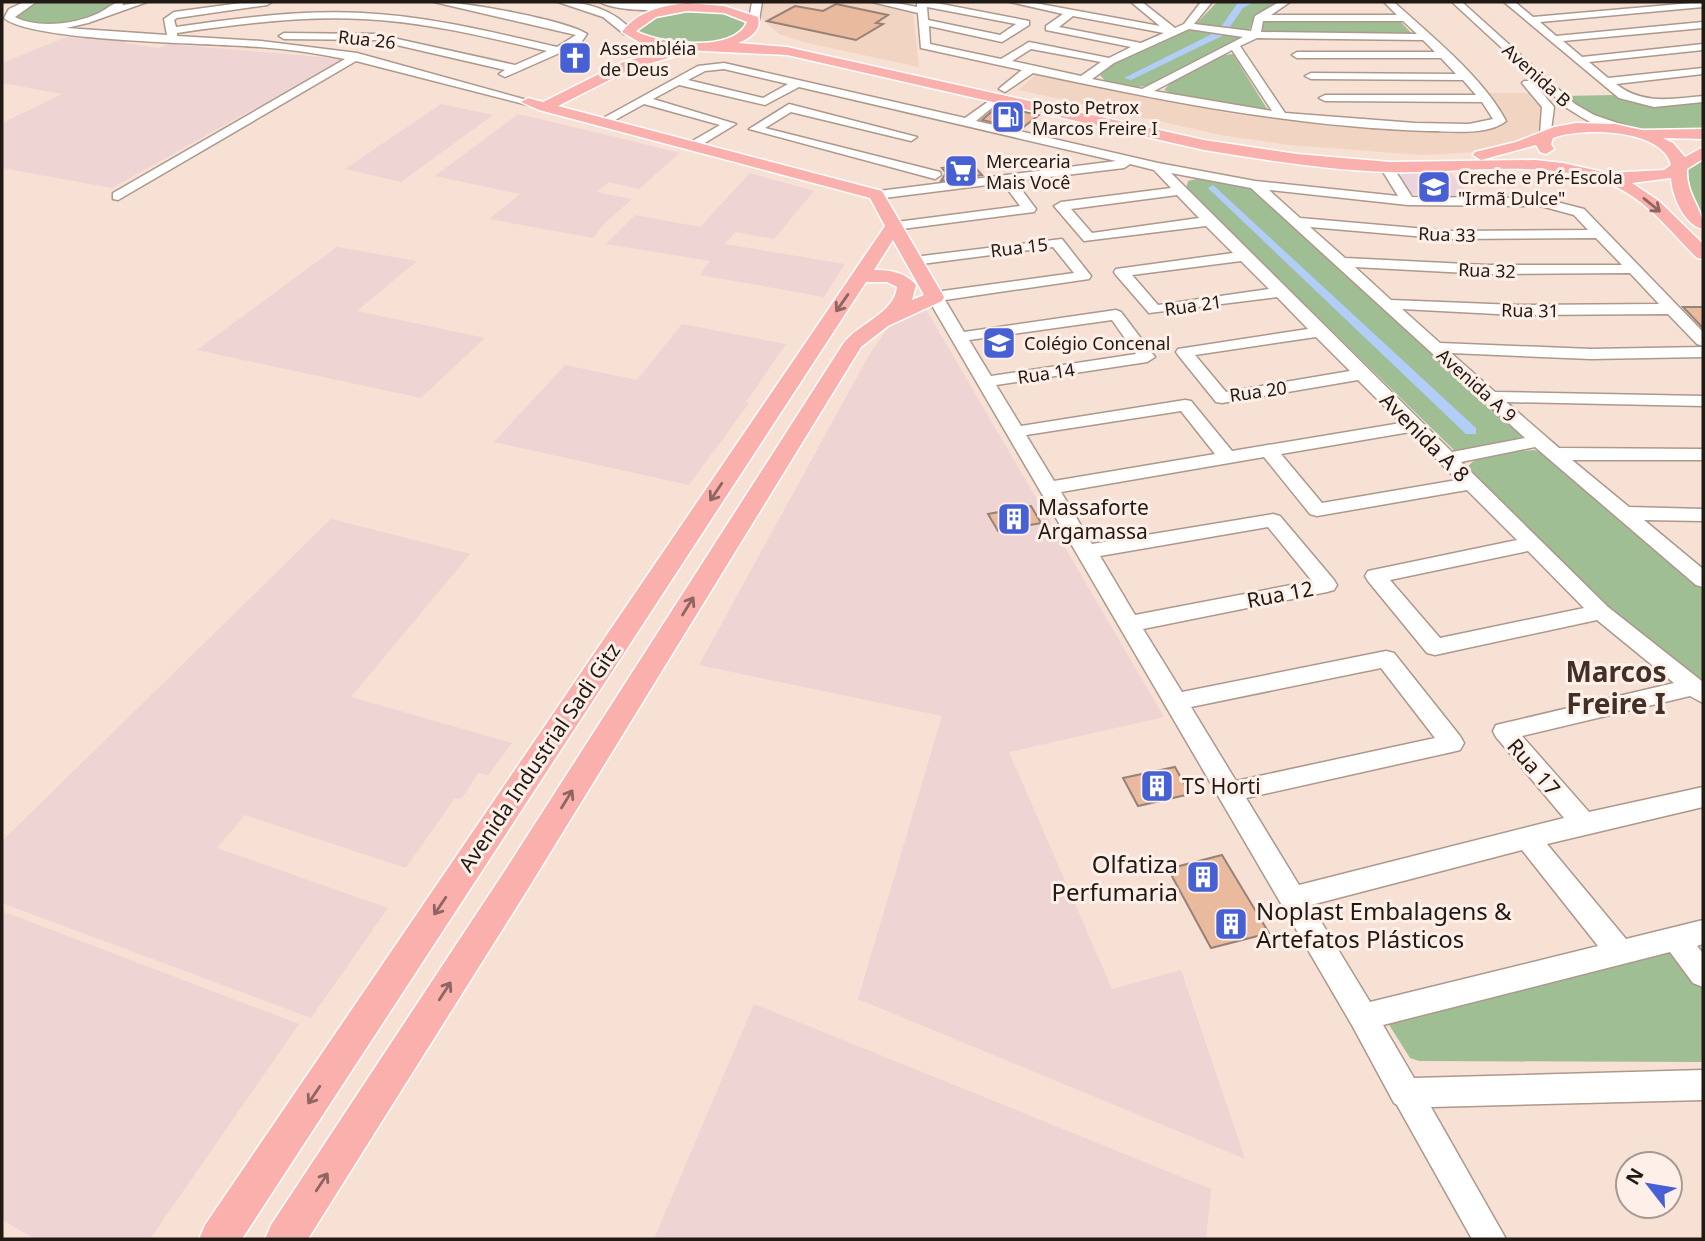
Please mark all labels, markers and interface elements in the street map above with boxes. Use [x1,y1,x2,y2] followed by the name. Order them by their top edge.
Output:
[337,24,397,54] street label: Rua 26
[600,36,696,81] place label: Assembléia de Deus
[1498,38,1576,112] street label: Avenida B
[556,39,594,77] church icon: Assembléia de Deus
[1032,95,1158,140] place label: Posto Petrox Marcos Freire I
[989,98,1027,136] fuel station icon: Posto Petrox Marcos Freire I
[986,149,1071,194] place label: Mercearia Mais Você
[942,152,980,190] supermarket icon: Mercearia Mais Você
[1458,165,1623,210] place label: Creche e Pré-Escola "Irmã Dulce"
[1415,168,1453,206] school or university icon: Creche e Pré-Escola "Irmã Dulce"
[1643,197,1661,213] one-way arrow
[1418,221,1476,247] street label: Rua 33
[989,232,1049,262] street label: Rua 15
[1458,257,1516,283] street label: Rua 32
[1163,289,1223,321] street label: Rua 21
[835,293,849,312] one-way arrow
[1501,297,1559,323] street label: Rua 31
[980,324,1018,362] school or university icon: Colégio Concenal
[1024,331,1170,355] place label: Colégio Concenal
[1432,343,1522,427] street label: Avenida A 9
[1016,357,1076,389] street label: Rua 14
[1228,375,1288,407] street label: Rua 20
[1374,386,1476,488] street label: Avenida A 8
[708,482,723,501] one-way arrow
[1038,493,1149,545] place label: Massaforte Argamassa
[995,500,1033,538] building icon: Massaforte Argamassa
[1244,574,1316,614] street label: Rua 12
[681,596,695,616] one-way arrow
[452,637,626,877] street label: Avenida Industrial Sadi Gitz
[1565,652,1667,722] district label: Marcos Freire I
[1501,732,1567,802] street label: Rua 17
[1138,767,1176,805] building icon: TS Horti
[1182,772,1261,800] place label: TS Horti
[560,789,574,809] one-way arrow
[1051,847,1178,908] place label: Olfatiza Perfumaria
[1184,858,1222,896] building icon: Olfatiza Perfumaria
[1256,894,1512,955] place label: Noplast Embalagens & Artefatos Plásticos
[433,896,447,915] one-way arrow
[1212,905,1250,943] building icon: Noplast Embalagens & Artefatos Plásticos
[438,981,452,1001] one-way arrow
[307,1085,321,1105] one-way arrow
[1614,1150,1684,1220] north arrow
[1619,1163,1650,1190] text: N
[314,1173,329,1192] one-way arrow

